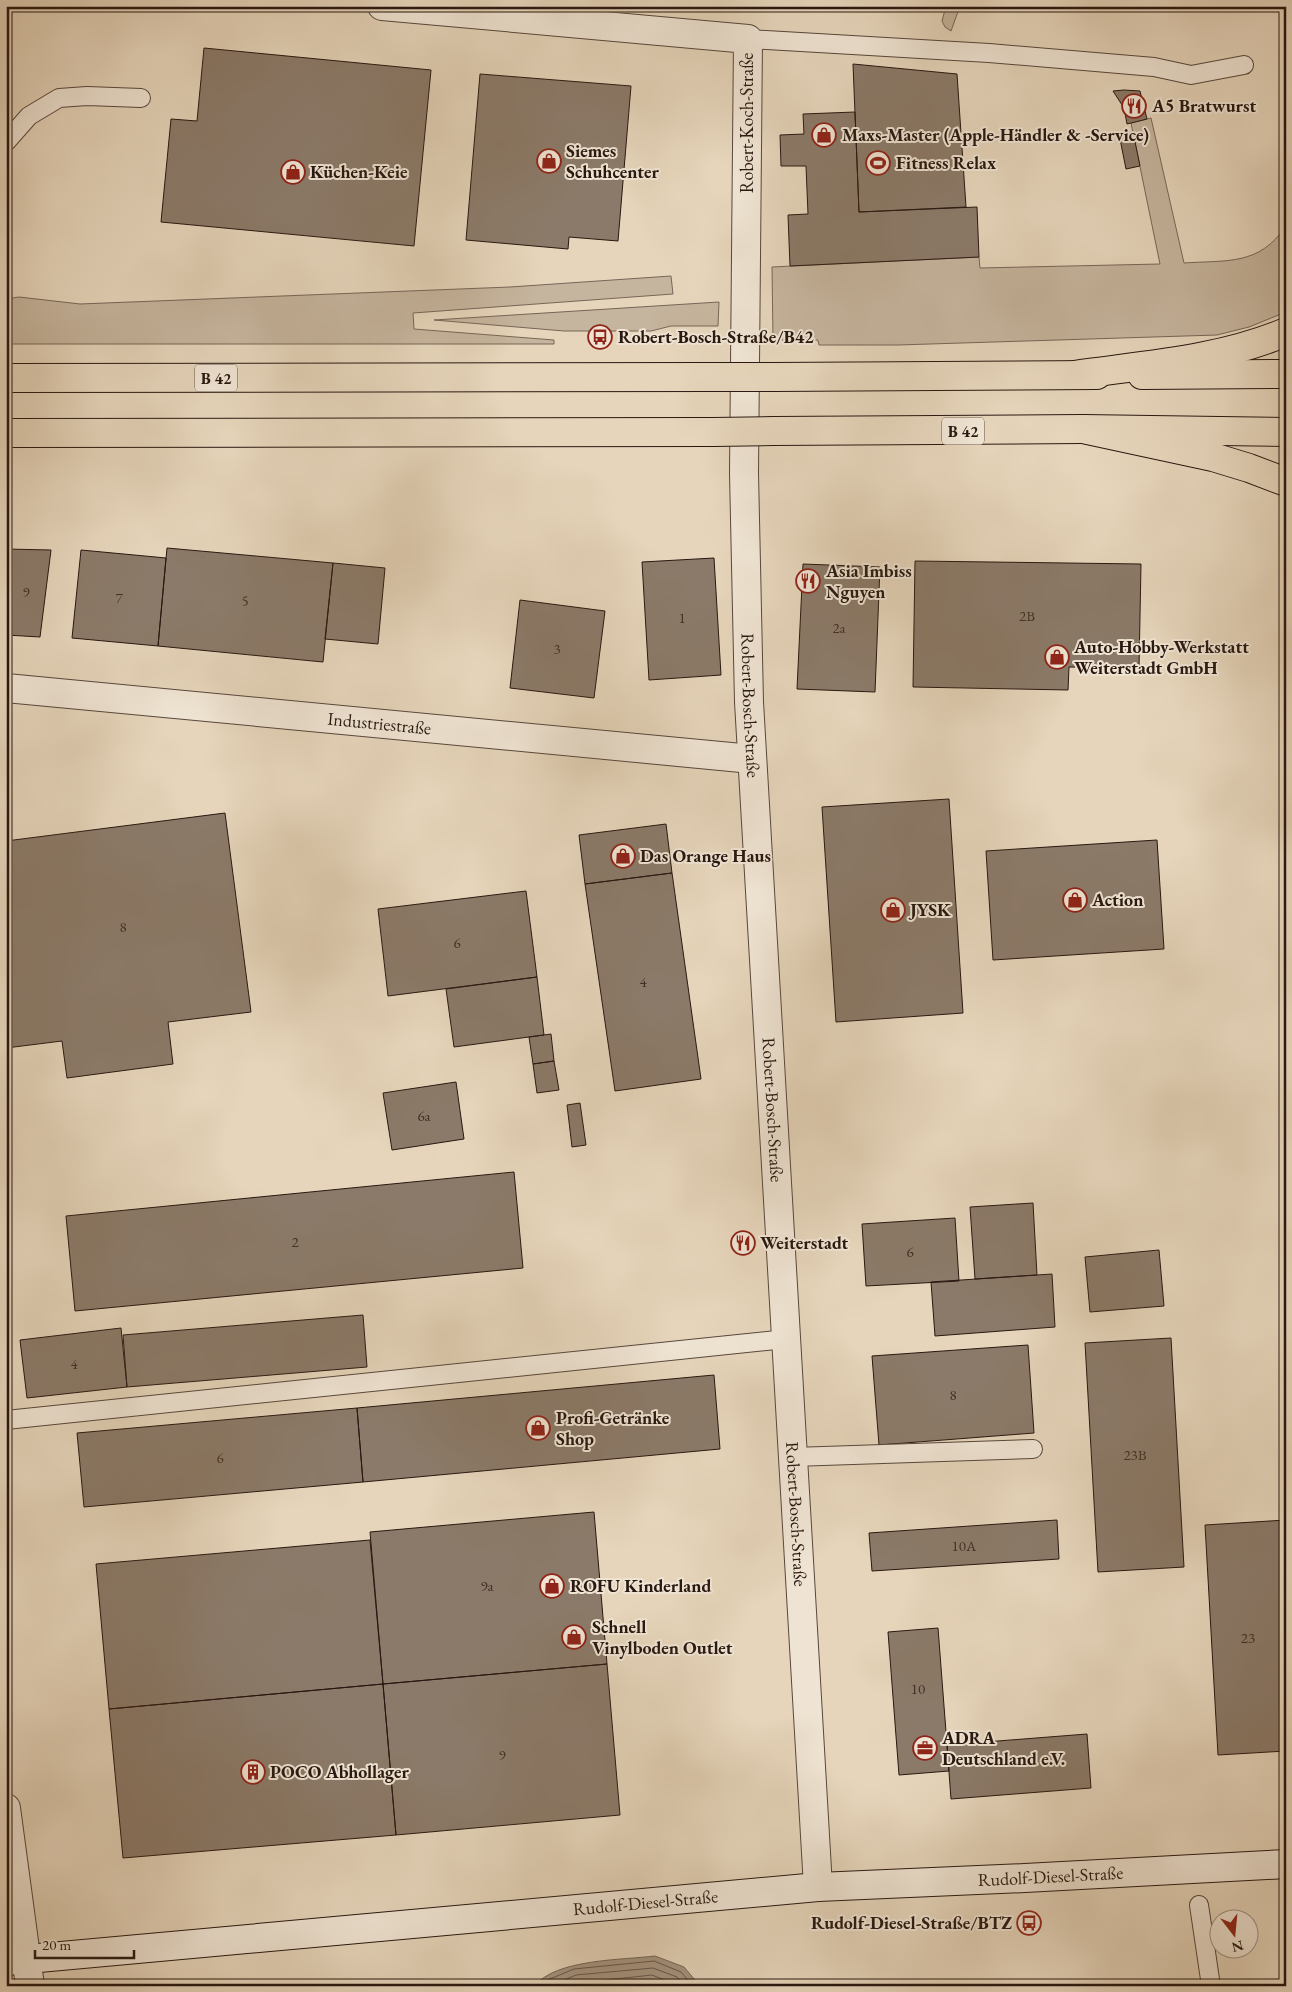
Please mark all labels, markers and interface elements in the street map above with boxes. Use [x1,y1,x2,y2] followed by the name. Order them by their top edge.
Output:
[735,53,758,193] street label: Robert-Koch-Straße
[1121,93,1147,119] restaurant icon: A5 Bratwurst
[1151,94,1256,117] place label: A5 Bratwurst
[811,122,837,148] shop icon: Maxs-Master (Apple-Händler & -Service)
[842,123,1149,146] place label: Maxs-Master (Apple-Händler & -Service)
[566,139,659,183] place label: Siemes Schuhcenter
[536,148,562,174] shop icon: Siemes Schuhcenter
[865,150,891,176] sports icon: Fitness Relax
[896,151,996,174] place label: Fitness Relax
[280,159,306,185] shop icon: Küchen-Keie
[310,160,408,183] place label: Küchen-Keie
[587,324,613,350] bus stop icon: Robert-Bosch-Straße/B42
[618,325,814,348] place label: Robert-Bosch-Straße/B42
[195,364,237,392] road number: B 42
[942,418,984,444] road number: B 42
[825,559,912,603] place label: Asia Imbiss Nguyen
[795,568,821,594] restaurant icon: Asia Imbiss Nguyen
[22,582,30,601] house number: 9
[115,588,123,607] house number: 7
[241,591,249,610] house number: 5
[1019,606,1035,625] house number: 2B
[678,608,686,627] house number: 1
[832,618,846,637] house number: 2a
[736,633,765,778] street label: Robert-Bosch-Straße
[1073,635,1249,679] place label: Auto-Hobby-Werkstatt Weiterstadt GmbH
[553,639,561,658] house number: 3
[1044,644,1070,670] shop icon: Auto-Hobby-Werkstatt Weiterstadt GmbH
[327,707,432,739] street label: Industriestraße
[610,843,636,869] shop icon: Das Orange Haus
[640,844,771,867] place label: Das Orange Haus
[1062,887,1088,913] shop icon: Action
[1091,888,1143,911] place label: Action
[880,897,906,923] shop icon: JYSK
[908,898,951,921] place label: JYSK
[119,917,127,936] house number: 8
[453,933,461,952] house number: 6
[639,972,647,991] house number: 4
[758,1037,789,1183] street label: Robert-Bosch-Straße
[417,1106,431,1125] house number: 6a
[730,1230,756,1256] restaurant icon: Weiterstadt
[760,1231,849,1254] place label: Weiterstadt
[291,1232,299,1251] house number: 2
[906,1242,914,1261] house number: 6
[70,1354,78,1373] house number: 4
[949,1385,957,1404] house number: 8
[556,1406,670,1450] place label: Profi-Getränke Shop
[525,1415,551,1441] shop icon: Profi-Getränke Shop
[781,1441,812,1587] street label: Robert-Bosch-Straße
[1123,1445,1147,1464] house number: 23B
[216,1448,224,1467] house number: 6
[952,1536,977,1555] house number: 10A
[539,1573,565,1599] shop icon: ROFU Kinderland
[570,1574,711,1597] place label: ROFU Kinderland
[480,1576,494,1595] house number: 9a
[592,1615,733,1659] place label: Schnell Vinylboden Outlet
[561,1624,587,1650] shop icon: Schnell Vinylboden Outlet
[1241,1628,1255,1647] house number: 23
[911,1679,925,1698] house number: 10
[941,1726,1065,1770] place label: ADRA Deutschland e.V.
[912,1735,938,1761] office icon: ADRA Deutschland e.V.
[498,1745,506,1764] house number: 9
[240,1759,266,1785] building icon: POCO Abhollager
[270,1760,409,1783] place label: POCO Abhollager
[977,1861,1124,1891] street label: Rudolf-Diesel-Straße
[572,1884,719,1920] street label: Rudolf-Diesel-Straße
[1016,1910,1042,1936] bus stop icon: Rudolf-Diesel-Straße/BTZ
[1210,1910,1260,1960] north arrow
[811,1911,1012,1934] place label: Rudolf-Diesel-Straße/BTZ
[35,1927,134,1959] scale bar
[42,1935,71,1954] text: 20 m
[1229,1936,1246,1957] text: N

